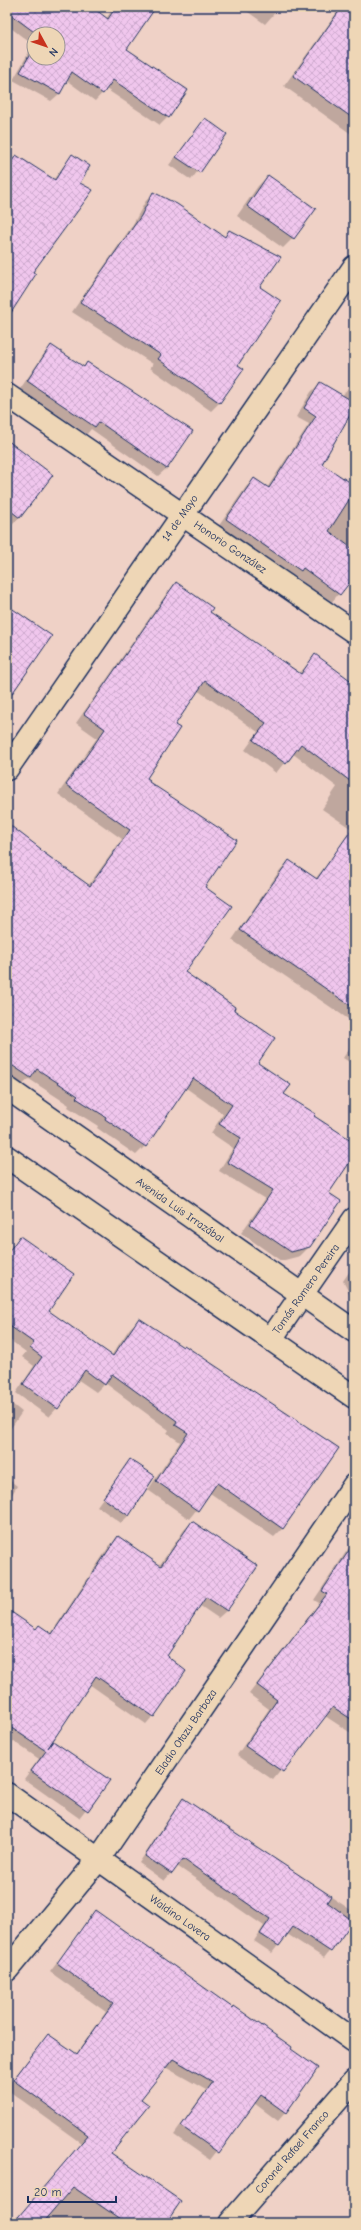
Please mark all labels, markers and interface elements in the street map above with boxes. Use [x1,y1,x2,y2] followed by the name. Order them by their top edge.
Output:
[26,26,66,66] north arrow
[46,45,61,59] text: N
[159,492,201,544] street label: 14 de Mayo
[191,518,269,576] street label: Honorio González
[133,1175,227,1245] street label: Avenida Luis Irrazábal
[270,1241,342,1337] street label: Tomás Romero Pereira
[152,1687,220,1777] street label: Eladio Otazu Barboza
[147,1892,213,1944] street label: Waldino Lovera
[252,2108,332,2196] street label: Coronel Rafael Franco
[28,2178,116,2204] scale bar
[34,2185,62,2199] text: 20 m

